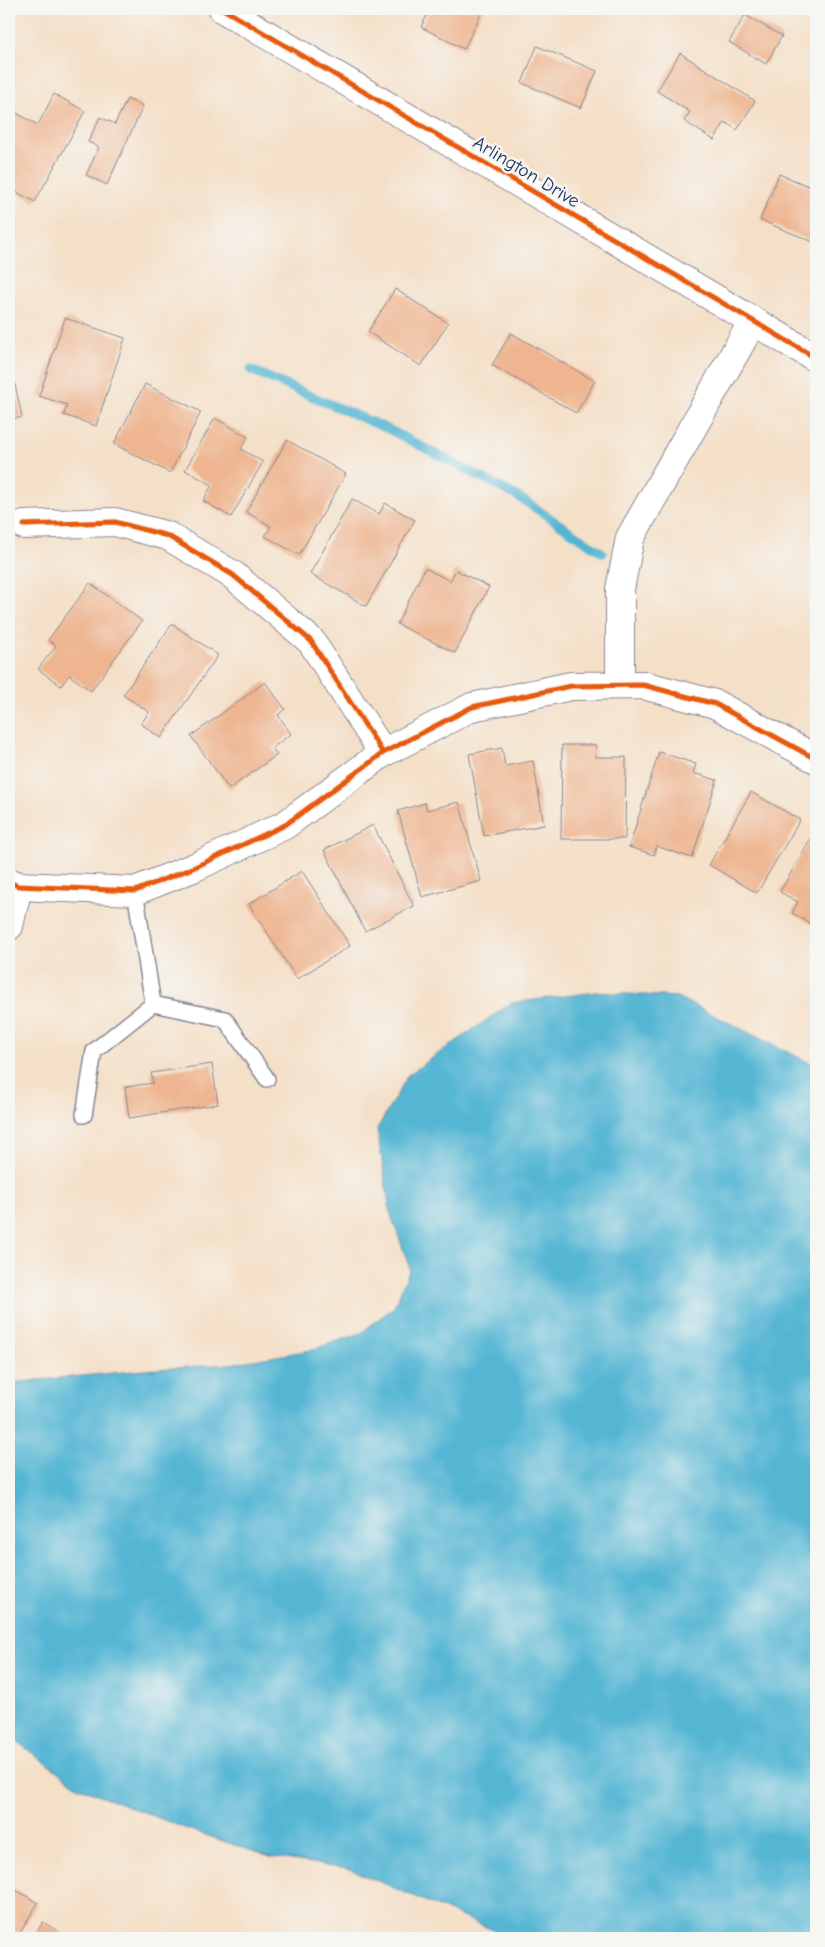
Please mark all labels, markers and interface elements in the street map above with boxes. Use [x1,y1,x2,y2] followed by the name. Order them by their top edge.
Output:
[469,131,584,212] street label: Arlington Drive

